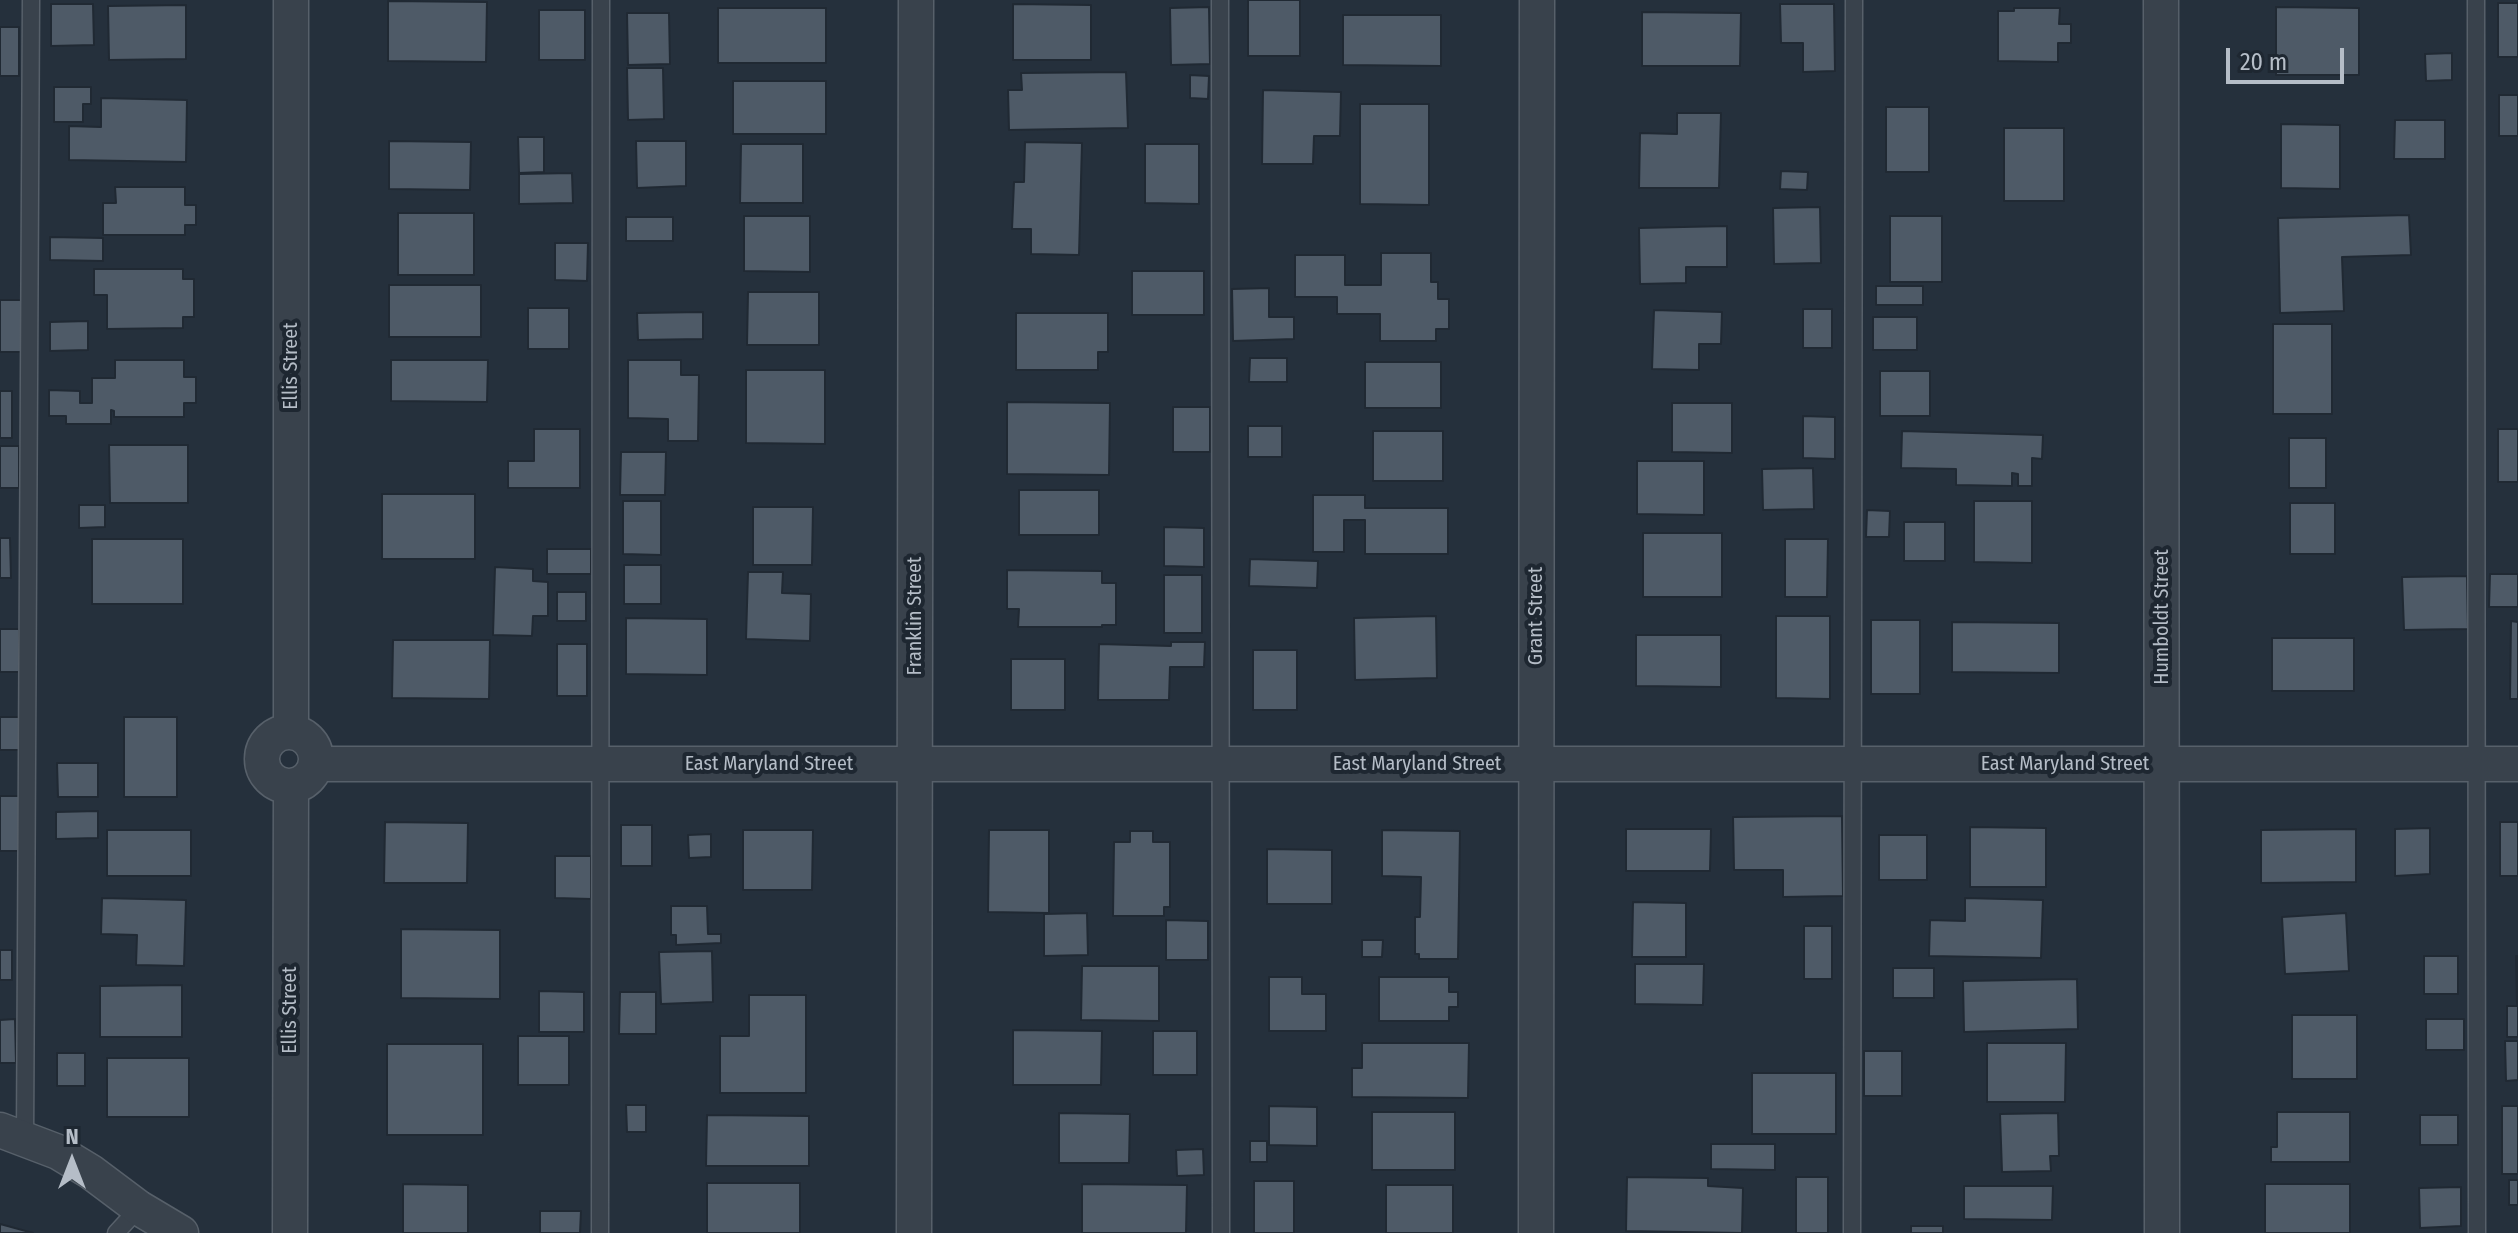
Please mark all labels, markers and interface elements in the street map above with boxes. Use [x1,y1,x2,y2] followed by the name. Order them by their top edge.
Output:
[2230,32,2348,82] scale bar
[2240,48,2287,76] text: 20 m
[279,322,303,410] street label: Ellis Street
[2150,549,2174,685] street label: Humboldt Street
[903,557,927,675] street label: Franklin Street
[1524,567,1548,665] street label: Grant Street
[685,752,853,776] street label: East Maryland Street
[1333,752,1501,776] street label: East Maryland Street
[1981,752,2149,776] street label: East Maryland Street
[278,966,302,1054] street label: Ellis Street
[32,1121,112,1201] north arrow
[65,1123,79,1150] text: N

